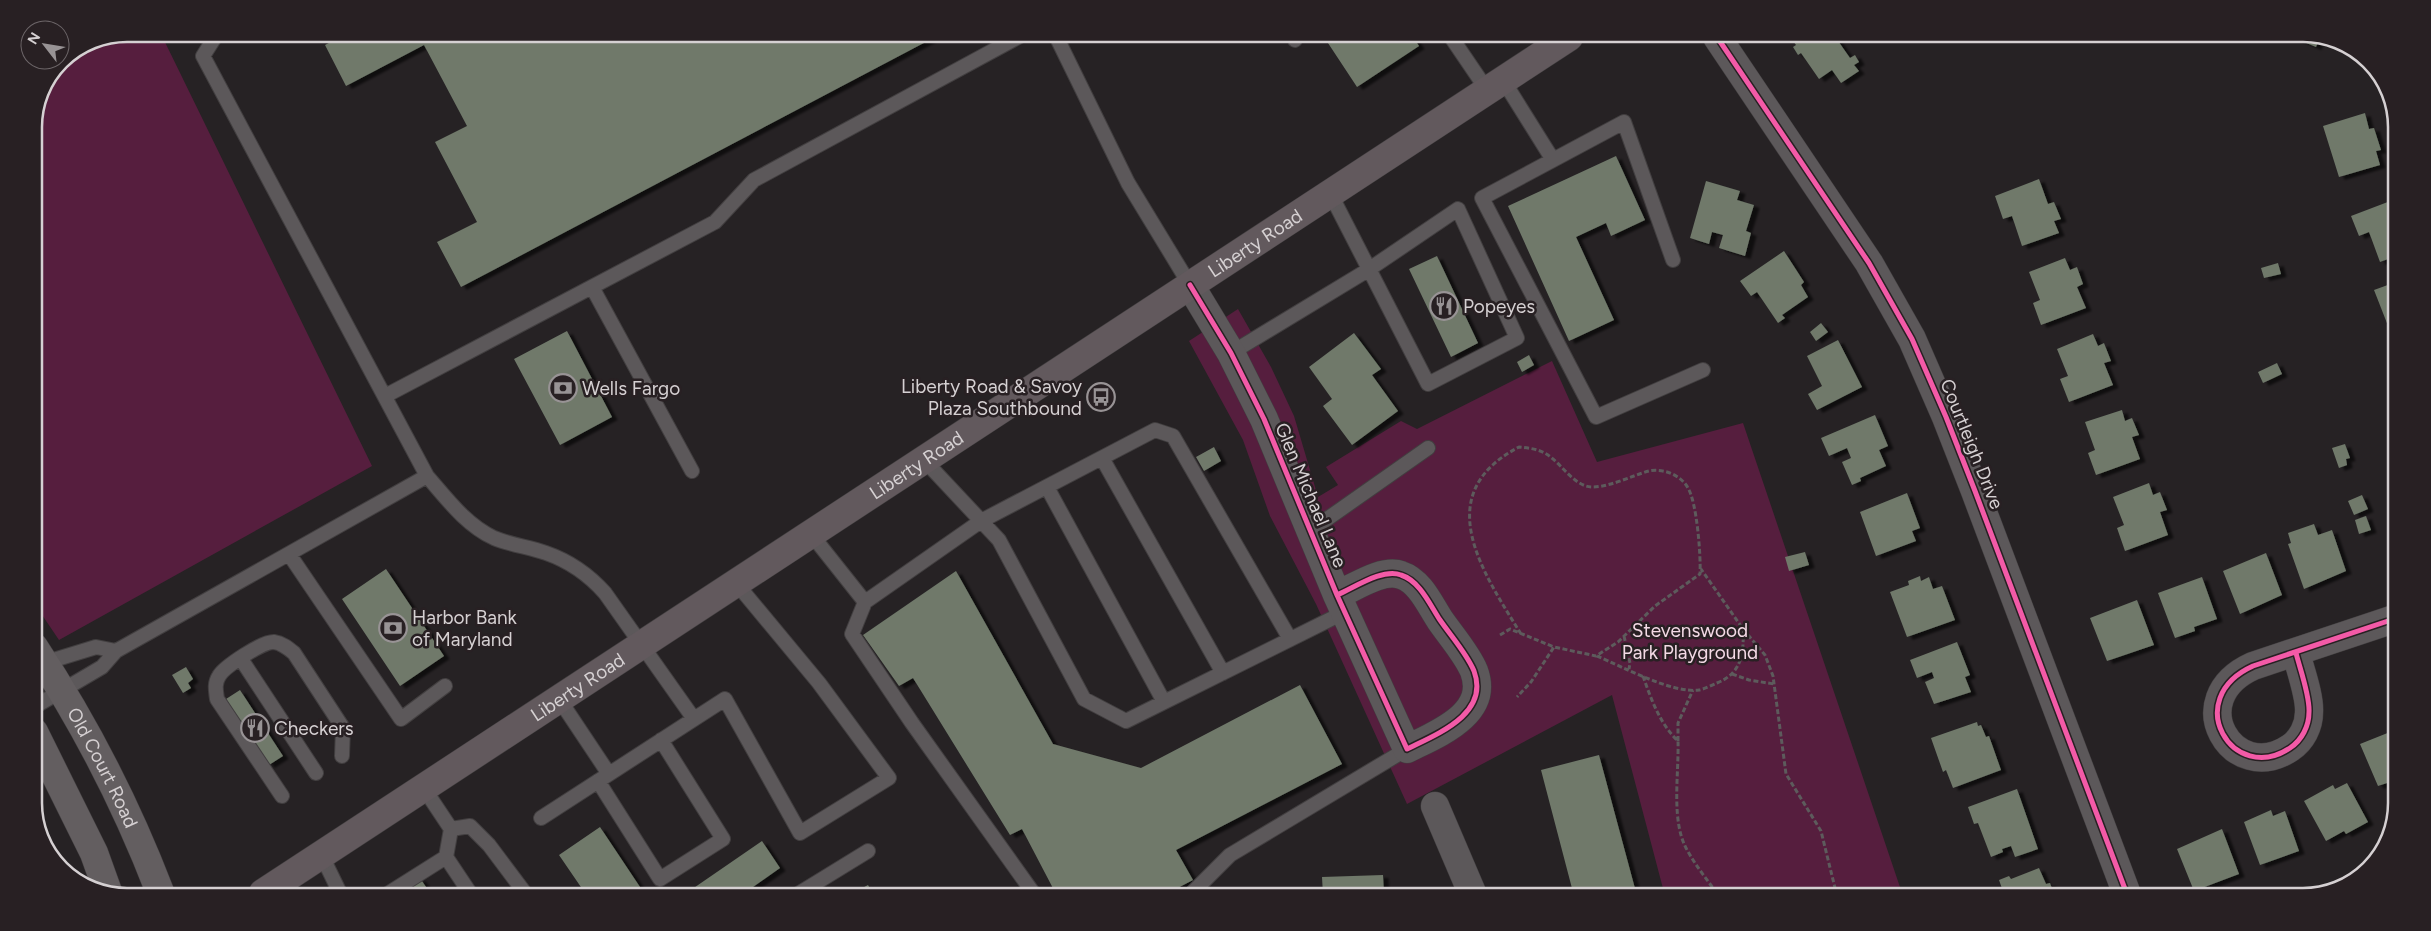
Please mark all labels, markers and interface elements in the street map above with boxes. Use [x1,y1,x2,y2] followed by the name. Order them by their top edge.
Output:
[20,20,70,70] north arrow
[24,30,44,48] text: N
[1203,204,1306,282] street label: Liberty Road
[1429,291,1459,321] restaurant icon: Popeyes
[1463,295,1535,318] place label: Popeyes
[548,373,578,403] bank icon: Wells Fargo
[901,375,1082,420] place label: Liberty Road & Savoy Plaza Southbound
[1935,376,2009,512] street label: Courtleigh Drive
[582,377,680,400] place label: Wells Fargo
[1086,382,1116,412] bus stop icon: Liberty Road & Savoy Plaza Southbound
[1270,419,1352,571] street label: Glen Michael Lane
[865,426,968,504] street label: Liberty Road
[412,606,518,651] place label: Harbor Bank of Maryland
[378,613,408,643] bank icon: Harbor Bank of Maryland
[1622,619,1758,664] park label: Stevenswood Park Playground
[526,648,629,726] street label: Liberty Road
[62,703,143,831] street label: Old Court Road
[240,713,270,743] restaurant icon: Checkers
[274,717,354,740] place label: Checkers

